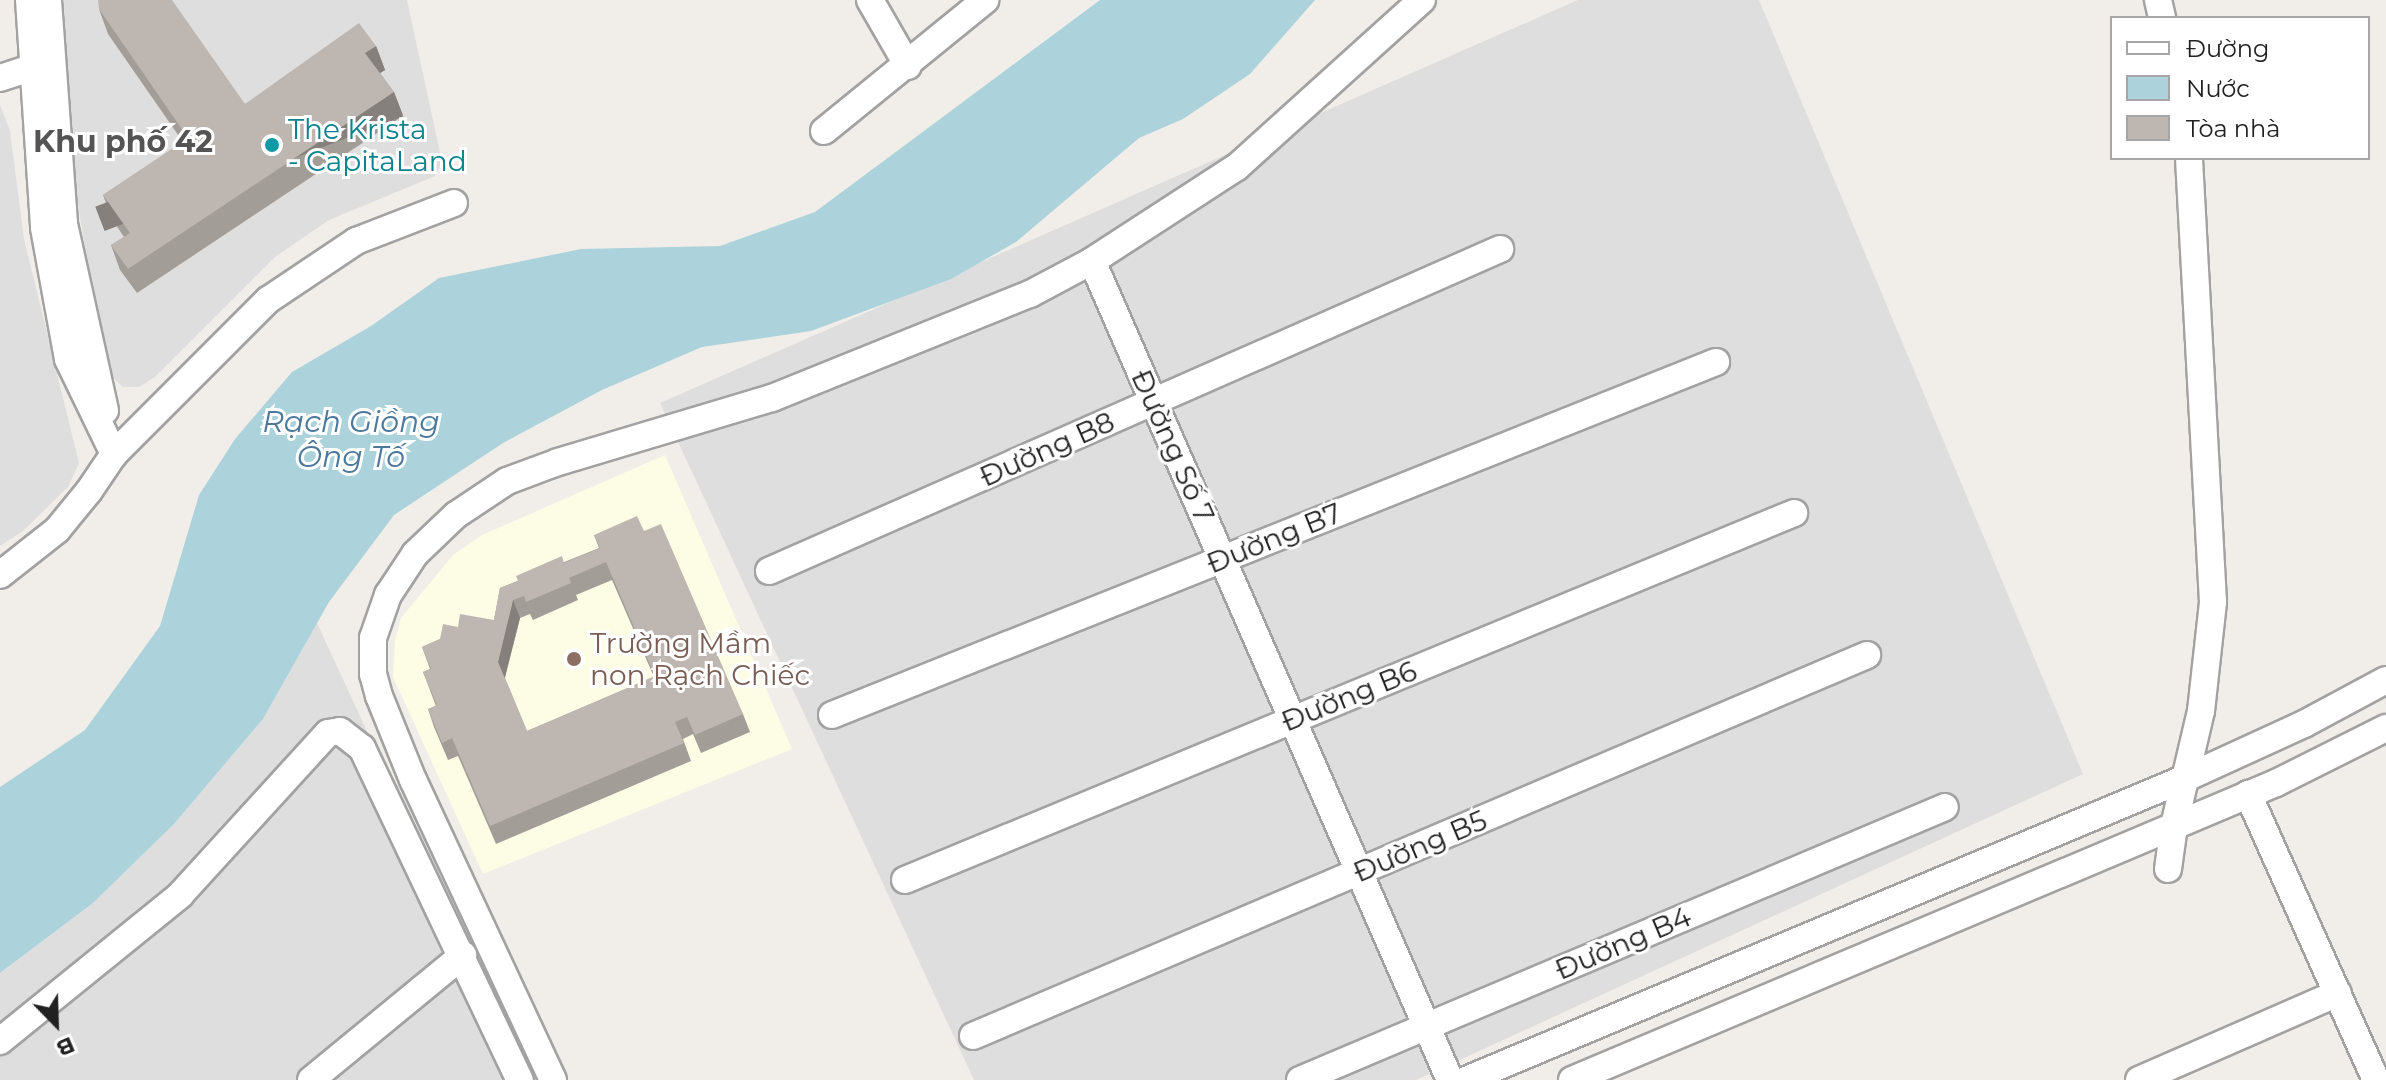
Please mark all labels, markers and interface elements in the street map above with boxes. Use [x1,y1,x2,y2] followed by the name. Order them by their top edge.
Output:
[2110,16,2370,160] legend
[2186,34,2269,63] text: Đường
[2186,74,2250,103] text: Nước
[288,112,467,178] place label: The Krista - CapitaLand
[2186,114,2280,143] text: Tòa nhà
[33,124,213,160] district label: Khu phố 42
[263,136,281,154] marker: The Krista - CapitaLand
[1124,365,1222,527] street label: Đường Số 7
[262,404,440,474] water label: Rạch Giồng Ông Tố
[975,404,1119,494] street label: Đường B8
[1202,496,1346,580] street label: Đường B7
[590,626,810,692] place label: Trường Mầm non Rạch Chiếc
[565,650,583,668] marker: Trường Mầm non Rạch Chiếc
[1276,654,1422,738] street label: Đường B6
[1348,803,1492,889] street label: Đường B5
[1550,899,1696,987] street label: Đường B4
[16,984,96,1064] north arrow
[53,1031,79,1062] text: B

